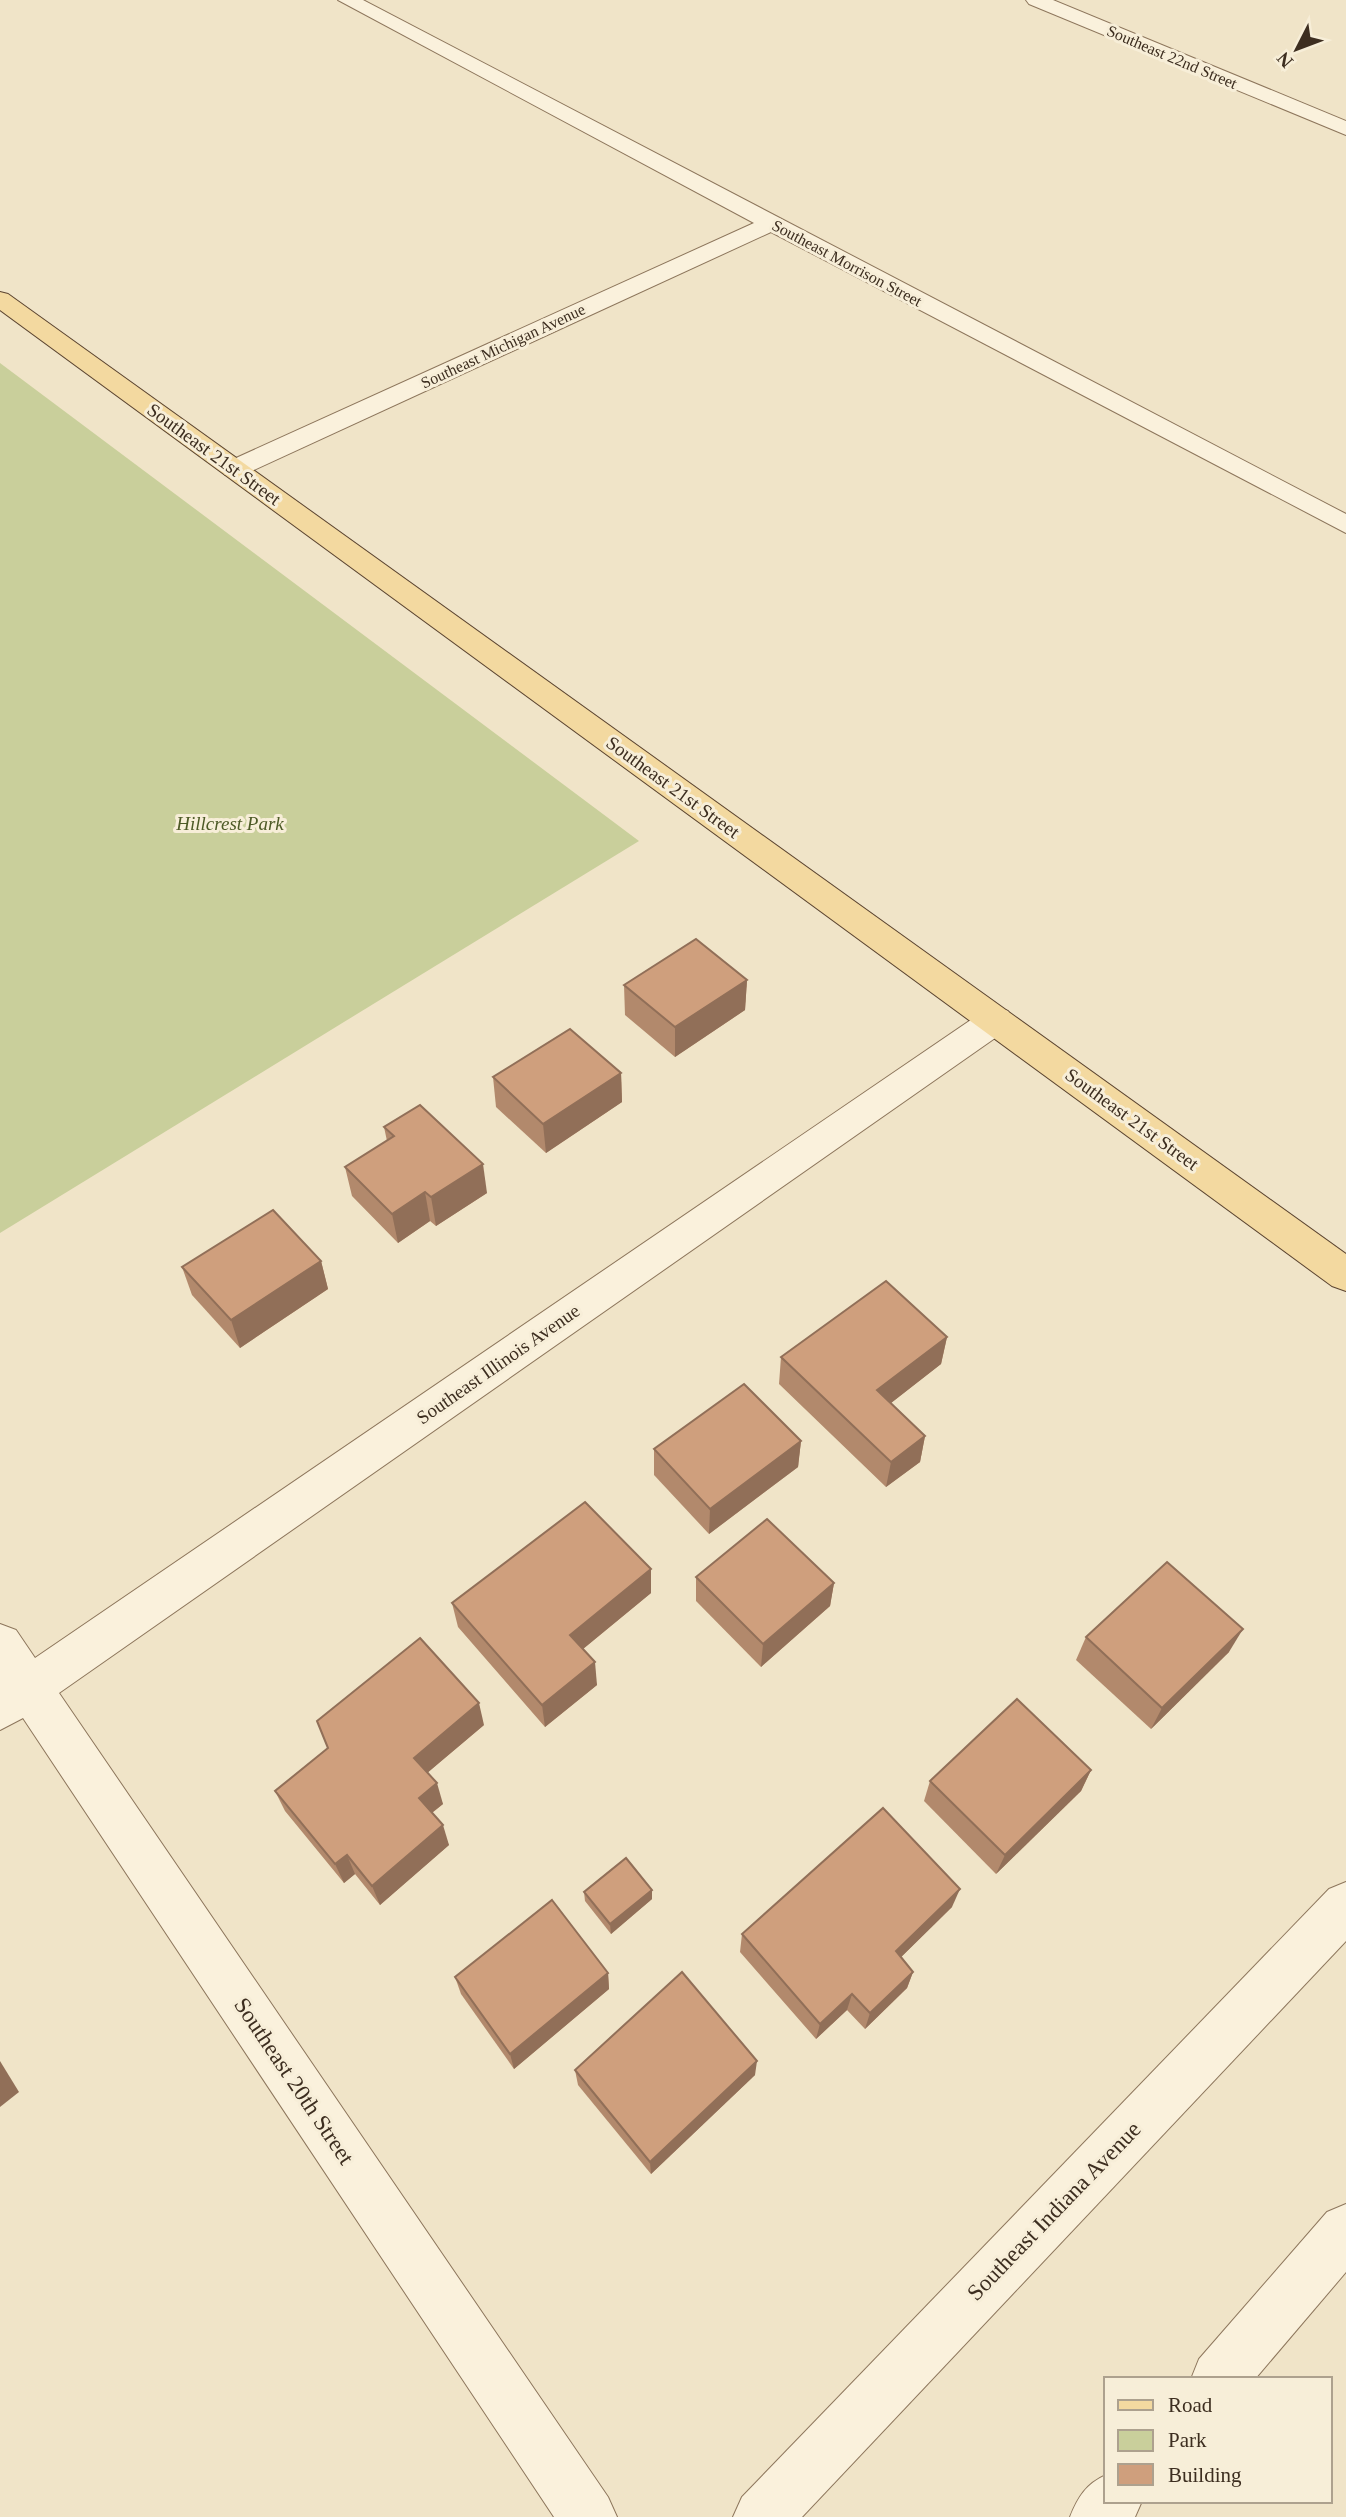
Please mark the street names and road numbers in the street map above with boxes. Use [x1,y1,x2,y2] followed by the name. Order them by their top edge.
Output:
[1104,22,1240,92] street label: Southeast 22nd Street
[769,216,925,310] street label: Southeast Morrison Street
[418,300,588,392] street label: Southeast Michigan Avenue
[143,399,285,510] street label: Southeast 21st Street
[602,732,744,843] street label: Southeast 21st Street
[1061,1064,1203,1175] street label: Southeast 21st Street
[413,1300,583,1428] street label: Southeast Illinois Avenue
[229,1993,359,2170] street label: Southeast 20th Street
[962,2117,1146,2305] street label: Southeast Indiana Avenue

